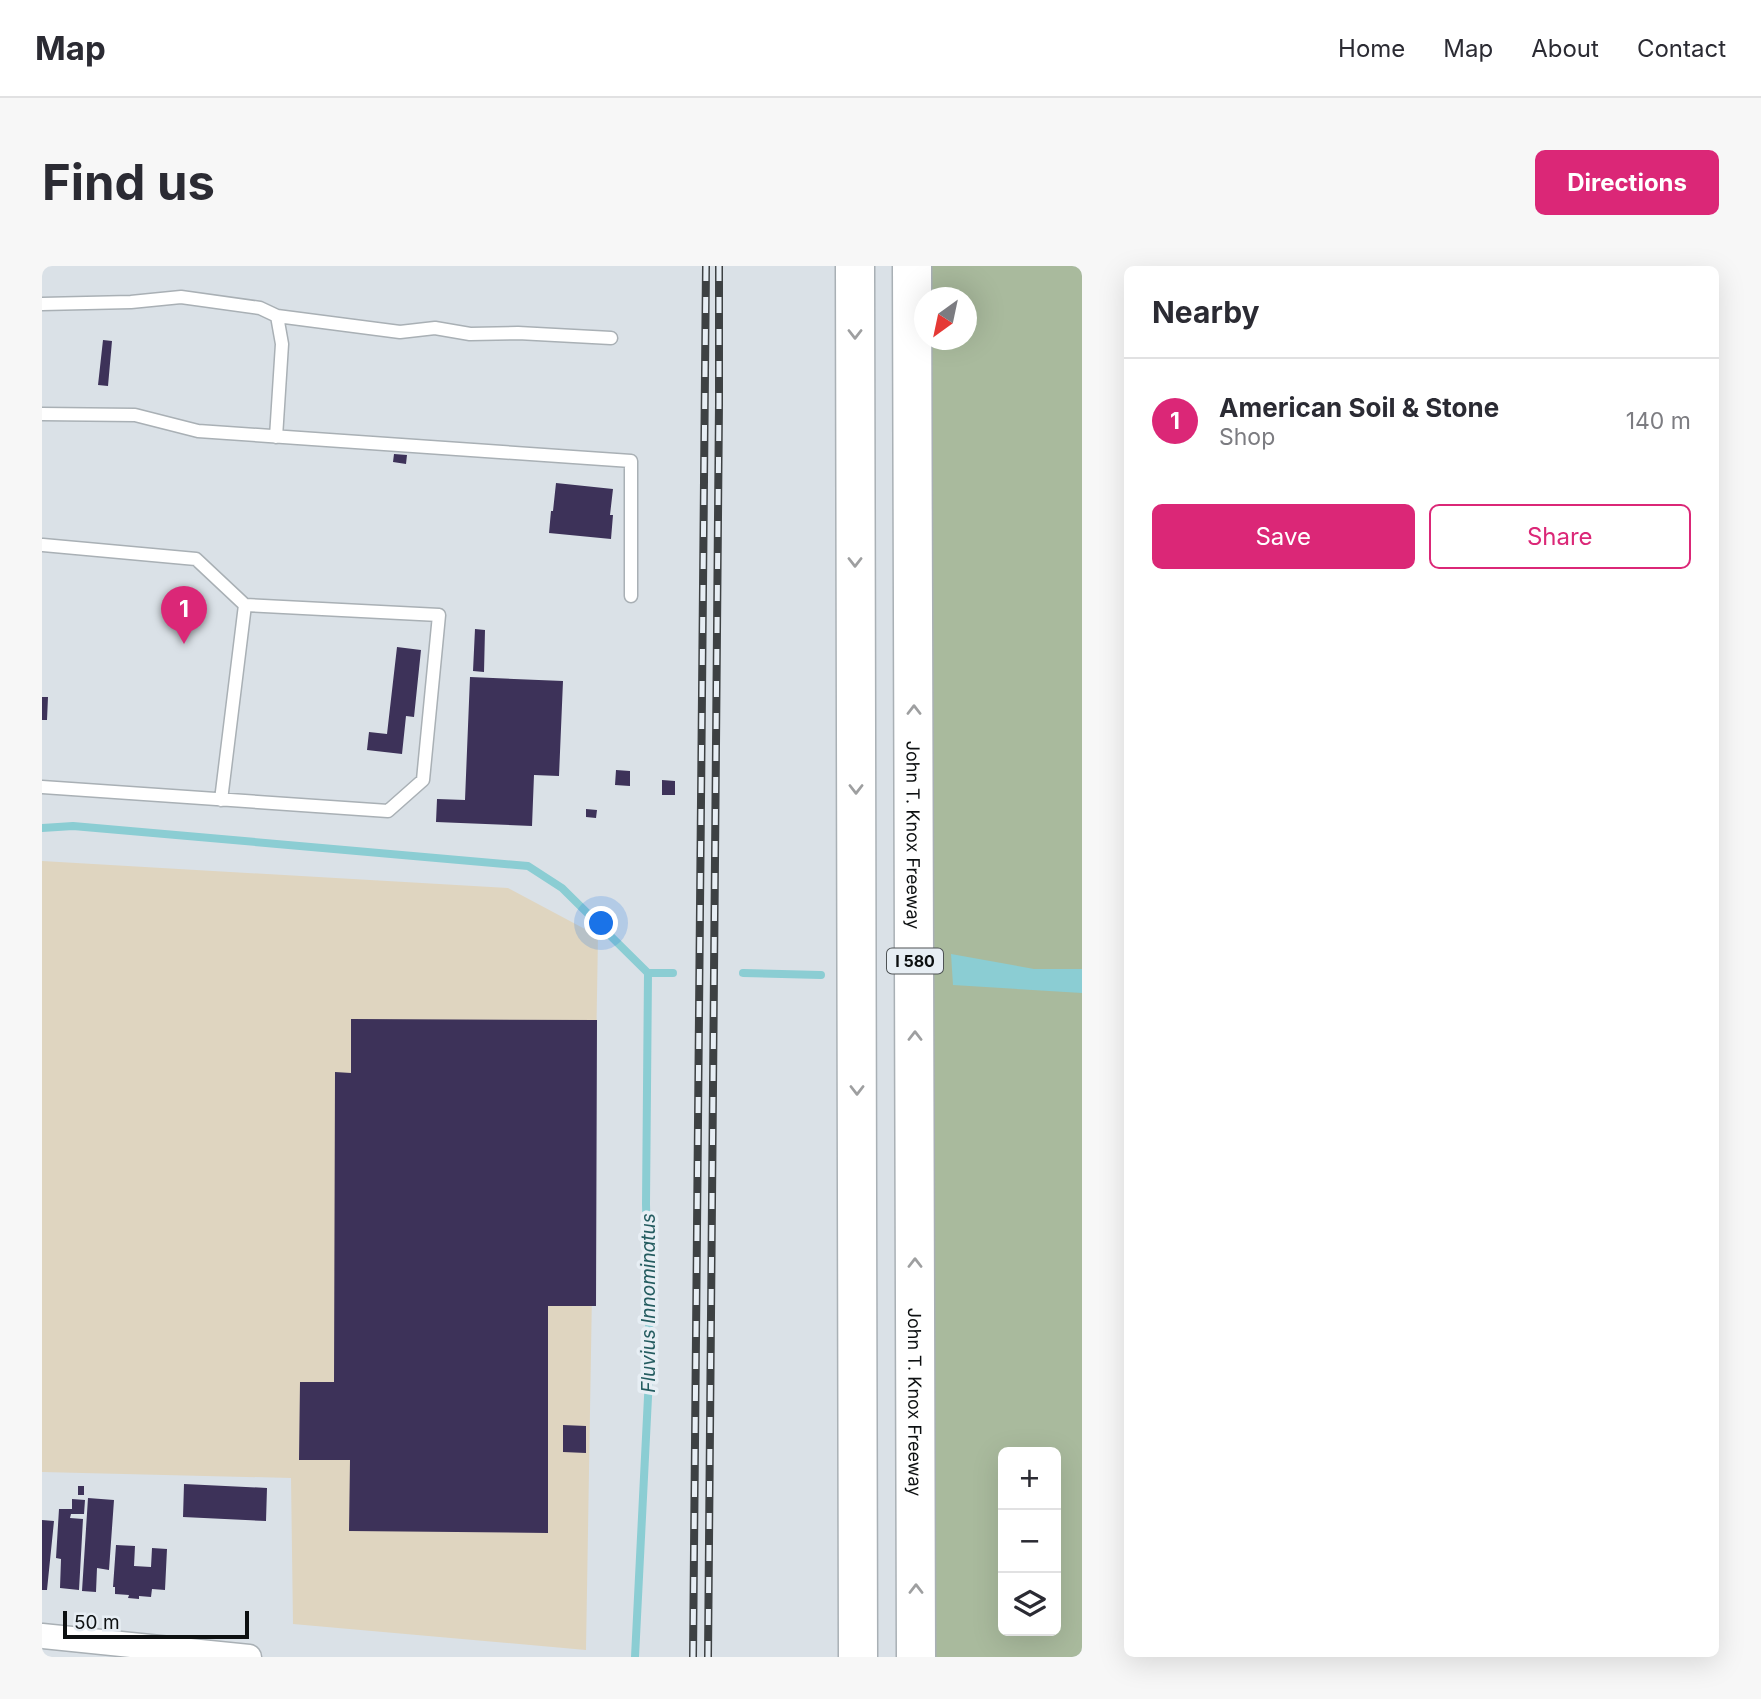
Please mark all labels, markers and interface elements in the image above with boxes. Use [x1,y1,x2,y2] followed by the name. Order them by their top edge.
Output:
[35,28,106,68] text: Map
[1338,34,1405,63] text: Home
[1443,34,1493,63] text: Map
[1531,34,1599,63] text: About
[1637,34,1726,63] text: Contact
[1535,150,1719,215] button: Directions
[42,153,215,212] text: Find us
[914,287,977,350] north arrow
[1152,294,1260,330] text: Nearby
[847,329,863,340] one-way arrow
[1219,392,1499,423] text: American Soil & Stone
[1170,407,1180,435] text: 1
[1626,407,1691,435] text: 140 m
[1219,423,1275,451] text: Shop
[1152,504,1415,569] button: Save
[1429,504,1691,569] button: Share
[847,557,863,567] one-way arrow
[161,586,207,644] pin: 1
[906,705,922,715] one-way arrow
[903,741,924,929] street label: John T. Knox Freeway
[848,784,864,795] one-way arrow
[584,906,618,940] your location
[887,948,943,974] road number: I 580
[907,1030,923,1041] one-way arrow
[849,1085,865,1096] one-way arrow
[637,1213,660,1393] water label: Fluvius Innominatus
[907,1258,923,1268] one-way arrow
[904,1308,926,1496] street label: John T. Knox Freeway
[998,1447,1061,1636] map controls
[998,1447,1061,1510] button: +
[998,1510,1061,1573] button: −
[998,1573,1061,1636] button: layers
[908,1583,924,1594] one-way arrow
[63,1608,248,1640] scale bar
[74,1611,120,1634] text: 50 m

